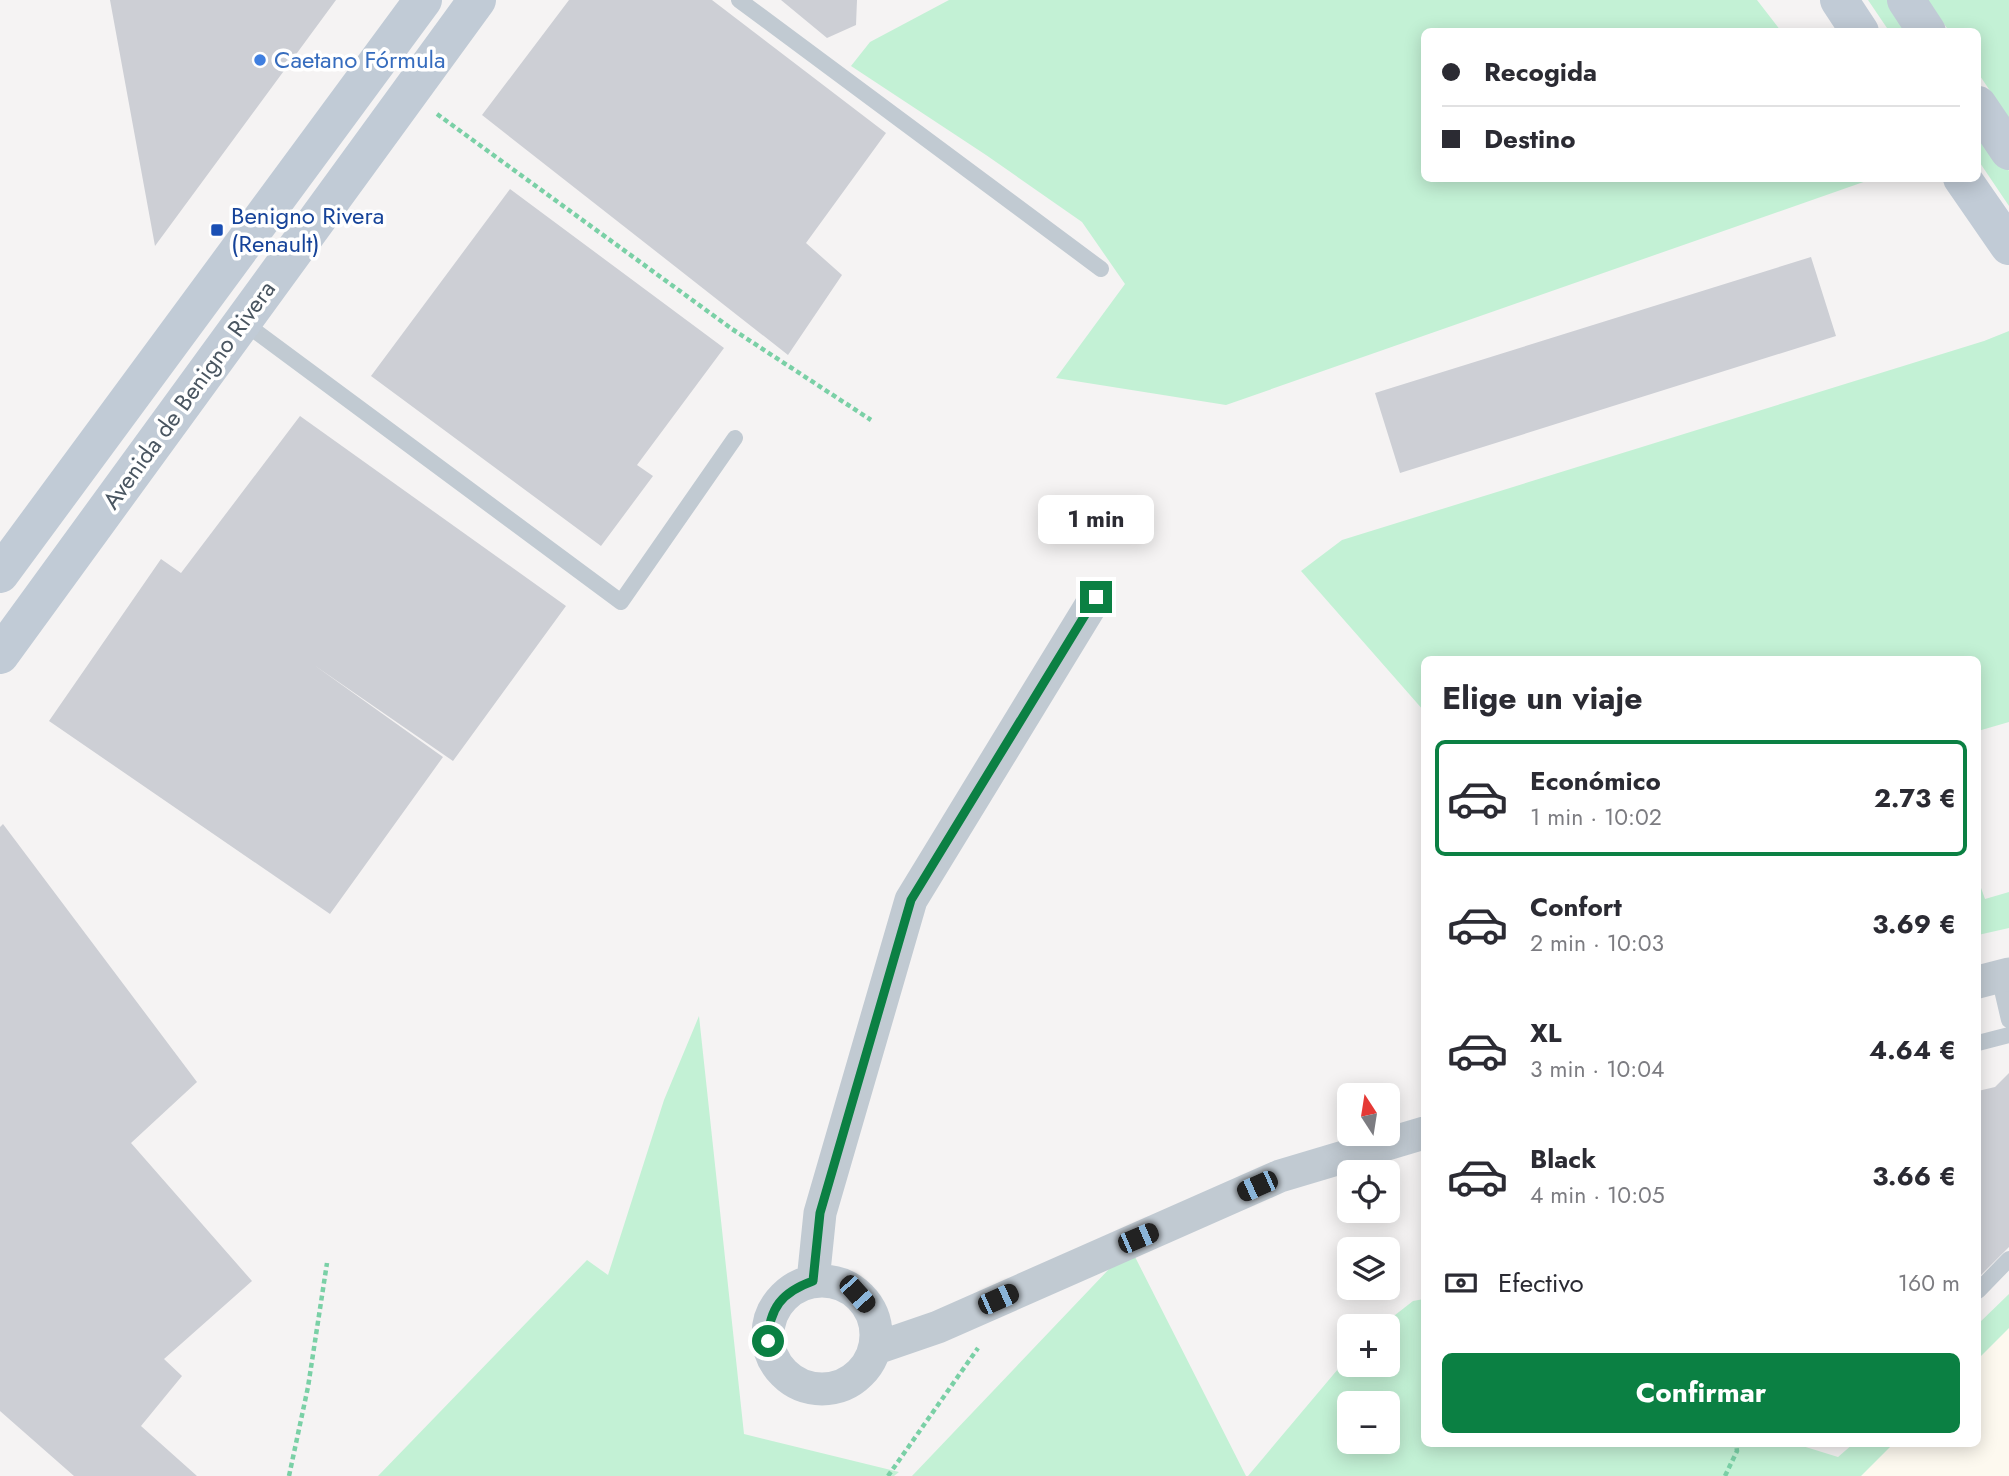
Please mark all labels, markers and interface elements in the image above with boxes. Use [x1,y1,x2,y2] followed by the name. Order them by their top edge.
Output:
[274,42,446,77] place label: Caetano Fórmula
[252,52,268,68] marker: Caetano Fórmula
[1484,53,1597,91] text: Recogida
[1484,120,1576,158] text: Destino
[231,198,384,261] place label: Benigno Rivera (Renault)
[209,222,225,238] marker: Benigno Rivera (Renault)
[94,273,284,516] street label: Avenida de Benigno Rivera
[1038,496,1154,544] callout: 1 min
[1067,502,1125,536] text: 1 min
[1080,581,1112,613] route end
[1442,675,1643,721] text: Elige un viaje
[1530,762,1661,800] text: Económico
[1446,767,1509,830] icon: car
[1874,779,1956,817] text: 2.73 €
[1530,800,1662,834] text: 1 min · 10:02
[1530,888,1622,926] text: Confort
[1446,893,1509,956] icon: car
[1872,905,1956,943] text: 3.69 €
[1530,926,1664,960] text: 2 min · 10:03
[1530,1014,1562,1052] text: XL
[1446,1019,1509,1082] icon: car
[1869,1031,1956,1069] text: 4.64 €
[1530,1052,1664,1086] text: 3 min · 10:04
[1337,1083,1400,1146] north arrow
[1337,1083,1400,1454] map controls
[1530,1140,1596,1178] text: Black
[1446,1145,1509,1208] icon: car
[1872,1157,1956,1195] text: 3.66 €
[1337,1160,1400,1223] button: locate
[1234,1168,1281,1204] car
[1530,1178,1665,1212] text: 4 min · 10:05
[1115,1220,1162,1256] car
[1337,1237,1400,1300] button: layers
[1442,1264,1480,1302] icon: cash
[1498,1264,1584,1302] text: Efectivo
[1898,1266,1960,1300] text: 160 m
[836,1271,879,1317] car
[975,1281,1022,1317] car
[1337,1314,1400,1377] button: +
[752,1325,784,1357] route start
[1442,1353,1960,1433] button: Confirmar
[1337,1391,1400,1454] button: −

